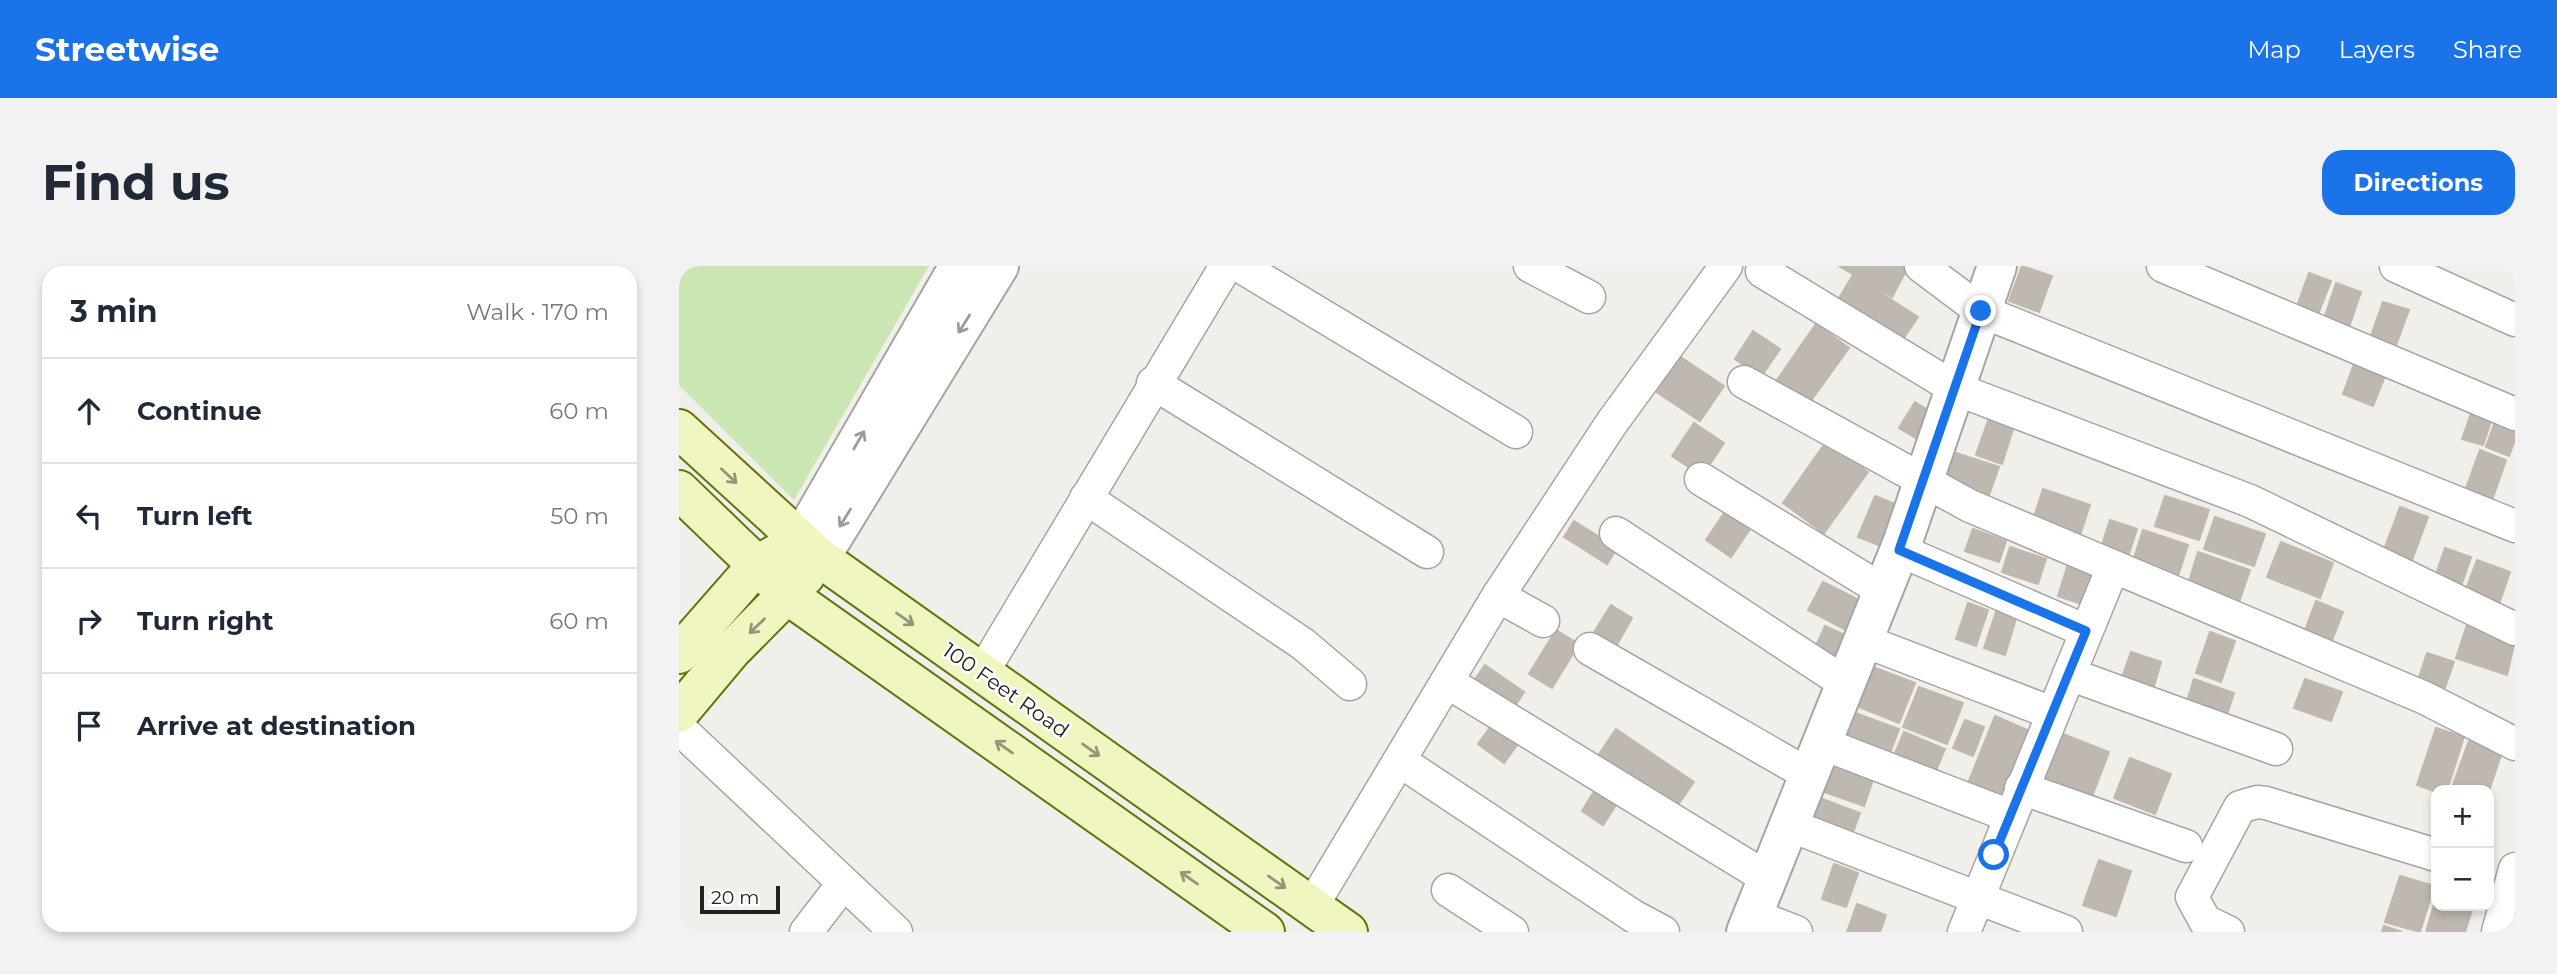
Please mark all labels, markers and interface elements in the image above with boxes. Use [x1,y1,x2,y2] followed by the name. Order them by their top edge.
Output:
[35,29,219,69] text: Streetwise
[2247,35,2301,64] text: Map
[2339,35,2415,64] text: Layers
[2453,35,2522,64] text: Share
[2322,150,2515,215] button: Directions
[42,153,230,212] text: Find us
[70,293,157,330] text: 3 min
[1965,295,1996,326] route end
[466,298,609,326] text: Walk · 170 m
[956,314,970,334] one-way arrow
[70,392,108,430] icon: ahead
[137,395,262,427] text: Continue
[549,397,609,425] text: 60 m
[853,430,866,451] one-way arrow
[720,467,737,484] one-way arrow
[70,497,108,535] icon: left
[137,500,253,532] text: Turn left
[550,502,609,530] text: 50 m
[837,508,852,527] one-way arrow
[70,602,108,640] icon: right
[137,605,273,637] text: Turn right
[549,607,609,635] text: 60 m
[895,612,914,626] one-way arrow
[749,618,766,635] one-way arrow
[938,637,1074,743] street label: 100 Feet Road
[70,707,108,745] icon: arrive
[137,710,416,742] text: Arrive at destination
[995,740,1014,754] one-way arrow
[1081,743,1100,757] one-way arrow
[2431,785,2494,911] map controls
[2431,785,2494,848] button: +
[1978,839,2009,870] route start
[2431,848,2494,911] button: −
[1180,871,1199,886] one-way arrow
[1267,874,1286,889] one-way arrow
[700,883,781,915] scale bar
[711,886,759,909] text: 20 m

